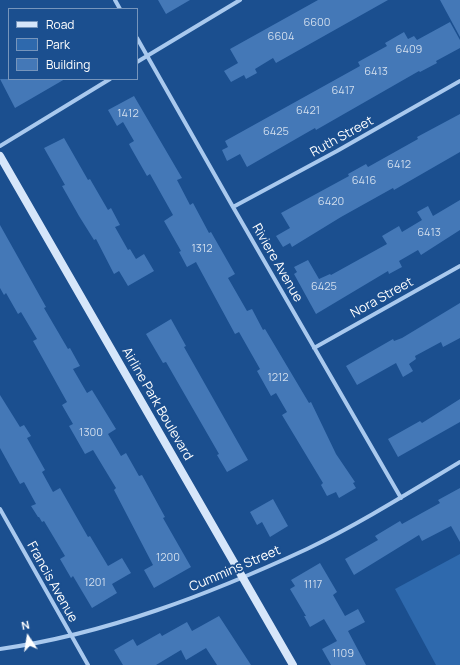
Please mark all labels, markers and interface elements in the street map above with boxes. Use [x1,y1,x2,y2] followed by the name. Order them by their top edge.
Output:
[8,8,138,80] legend
[46,16,74,33] text: Road
[303,16,331,30] house number: 6600
[268,30,294,44] house number: 6604
[46,36,70,53] text: Park
[396,43,422,57] house number: 6409
[46,56,90,73] text: Building
[364,65,388,79] house number: 6413
[331,84,355,98] house number: 6417
[296,104,320,118] house number: 6421
[117,107,139,121] house number: 1412
[308,113,376,161] street label: Ruth Street
[263,125,289,139] house number: 6425
[387,158,411,172] house number: 6412
[352,174,376,188] house number: 6416
[318,195,344,209] house number: 6420
[248,221,306,305] street label: Riviere Avenue
[417,226,441,240] house number: 6413
[192,242,212,256] house number: 1312
[348,274,416,322] street label: Nora Street
[311,280,337,294] house number: 6425
[118,345,196,463] street label: Airline Park Boulevard
[267,371,289,385] house number: 1212
[79,426,103,440] house number: 1300
[23,539,81,625] street label: Francis Avenue
[187,543,283,595] street label: Cummins Street
[156,551,180,565] house number: 1200
[84,576,106,590] house number: 1201
[304,578,322,592] house number: 1117
[8,617,48,657] north arrow
[20,617,31,633] text: N
[332,647,354,661] house number: 1109

